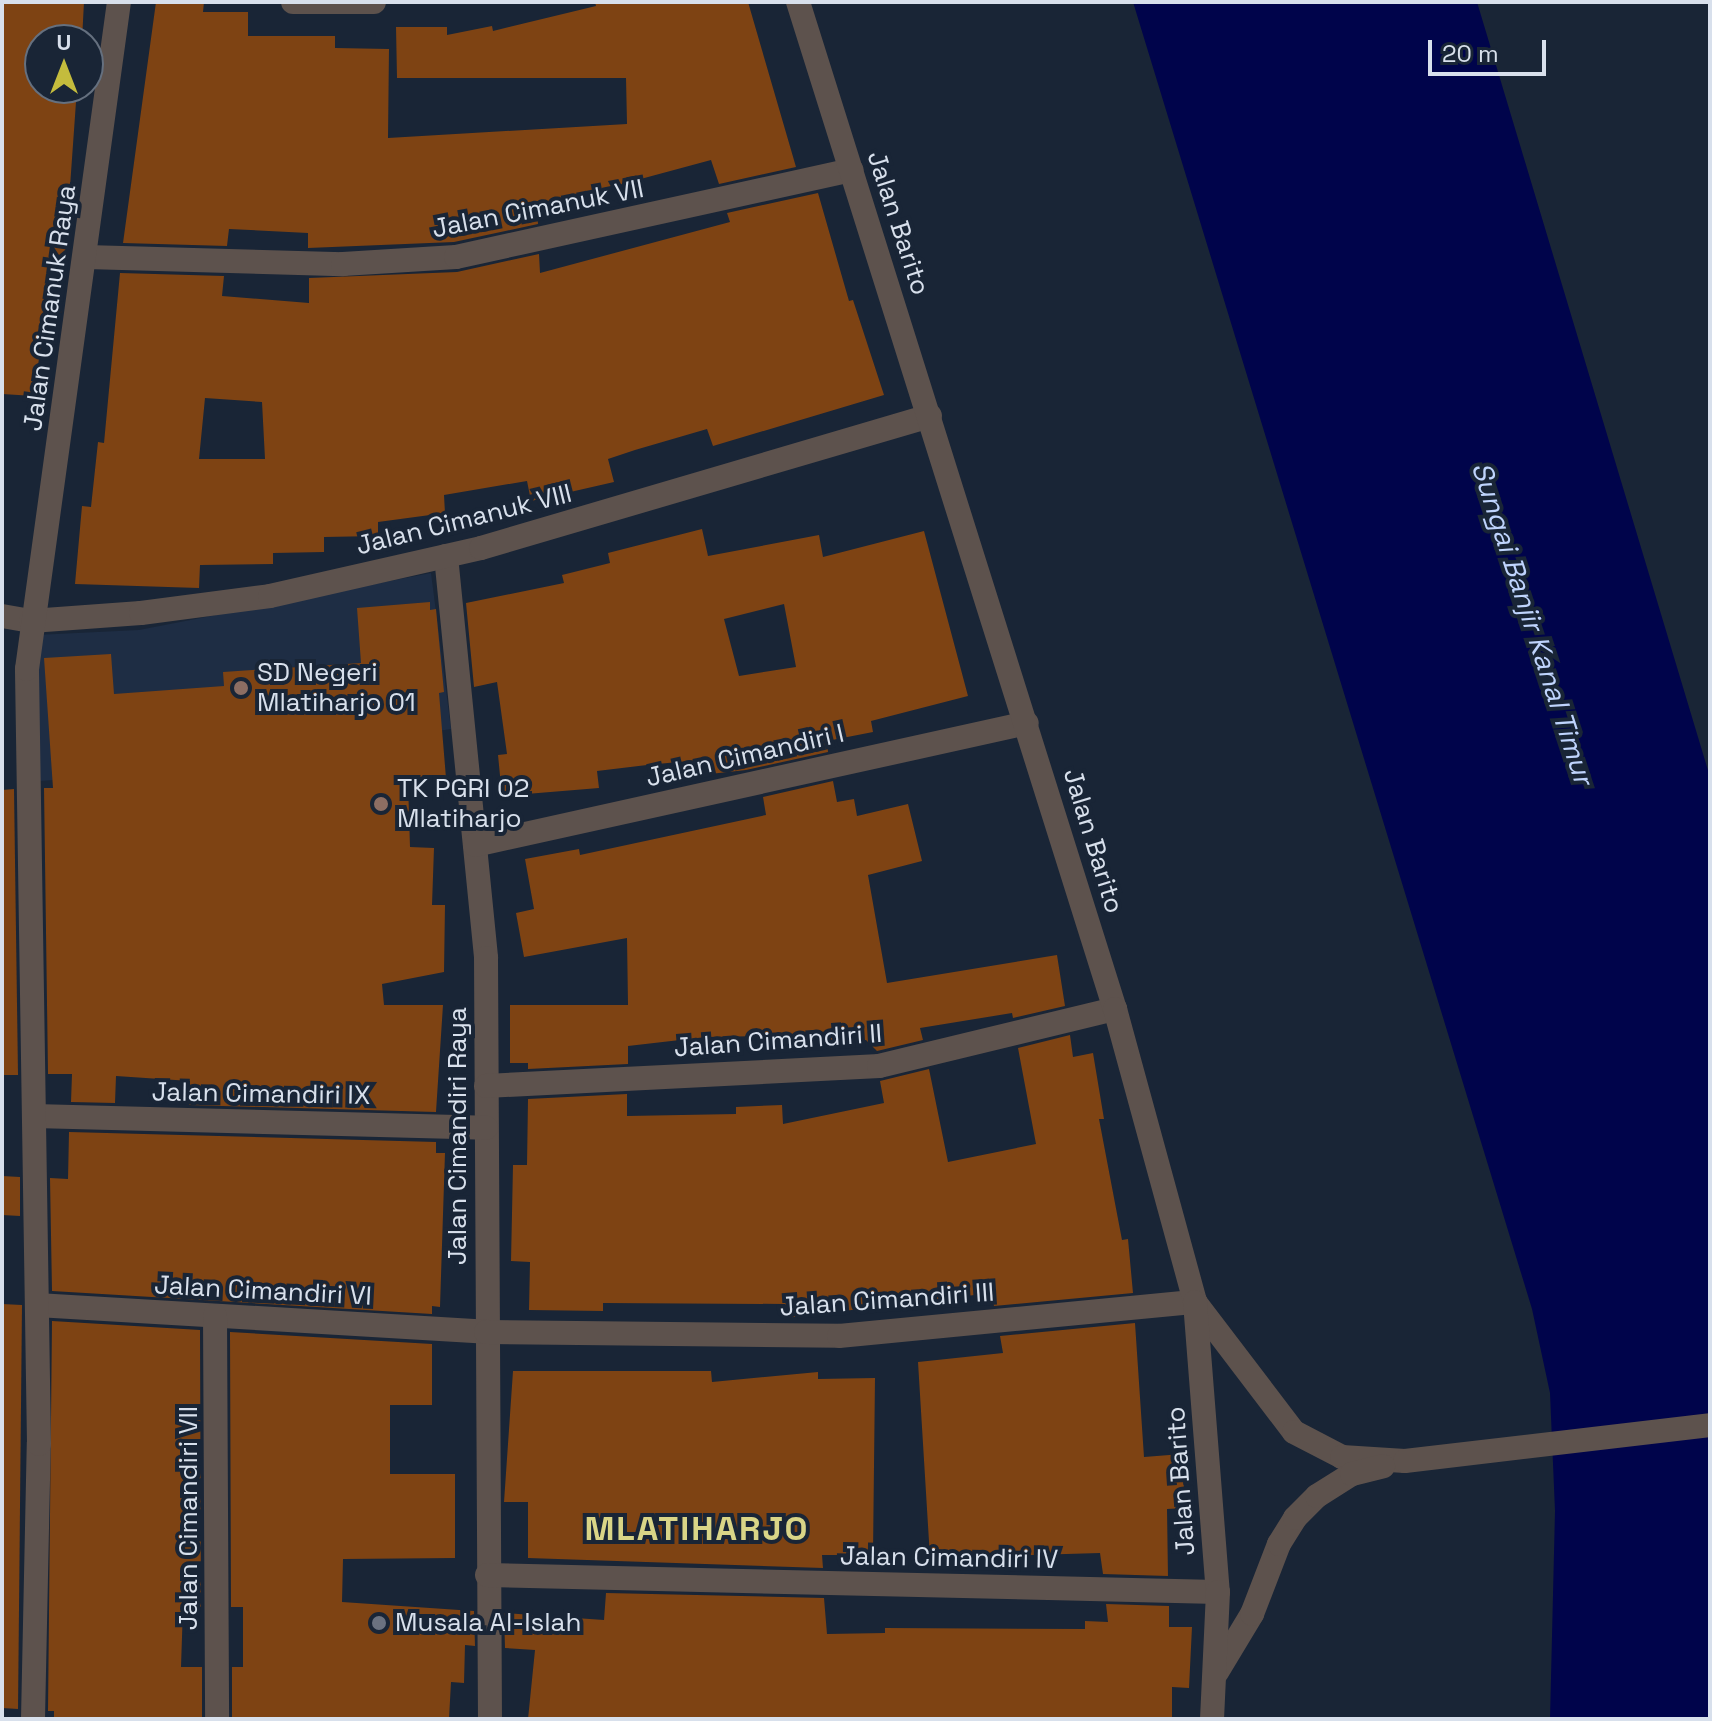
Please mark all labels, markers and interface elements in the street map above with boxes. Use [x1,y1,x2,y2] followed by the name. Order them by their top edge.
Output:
[24,24,104,104] north arrow
[1432,24,1550,74] scale bar
[57,28,71,56] text: U
[1442,38,1499,69] text: 20 m
[860,147,936,299] street label: Jalan Barito
[429,173,647,245] street label: Jalan Cimanuk VII
[17,183,83,433] street label: Jalan Cimanuk Raya
[1465,457,1601,789] water label: Sungai Banjir Kanal Timur
[353,478,575,562] street label: Jalan Cimanuk VIII
[257,657,416,718] place label: SD Negeri Mlatiharjo 01
[232,679,250,697] marker: SD Negeri Mlatiharjo 01
[643,718,847,794] street label: Jalan Cimandiri I
[1056,765,1130,917] street label: Jalan Barito
[397,773,529,834] place label: TK PGRI 02 Mlatiharjo
[372,795,390,813] marker: TK PGRI 02 Mlatiharjo
[442,1007,474,1265] street label: Jalan Cimandiri Raya
[673,1018,883,1064] street label: Jalan Cimandiri II
[151,1076,371,1112] street label: Jalan Cimandiri IX
[153,1270,373,1312] street label: Jalan Cimandiri VI
[779,1277,995,1323] street label: Jalan Cimandiri III
[1160,1405,1202,1557] street label: Jalan Barito
[173,1406,205,1630] street label: Jalan Cimandiri VII
[584,1509,810,1549] district label: MLATIHARJO
[840,1540,1058,1576] street label: Jalan Cimandiri IV
[395,1607,582,1639] place label: Musala Al-Islah
[370,1614,388,1632] marker: Musala Al-Islah

